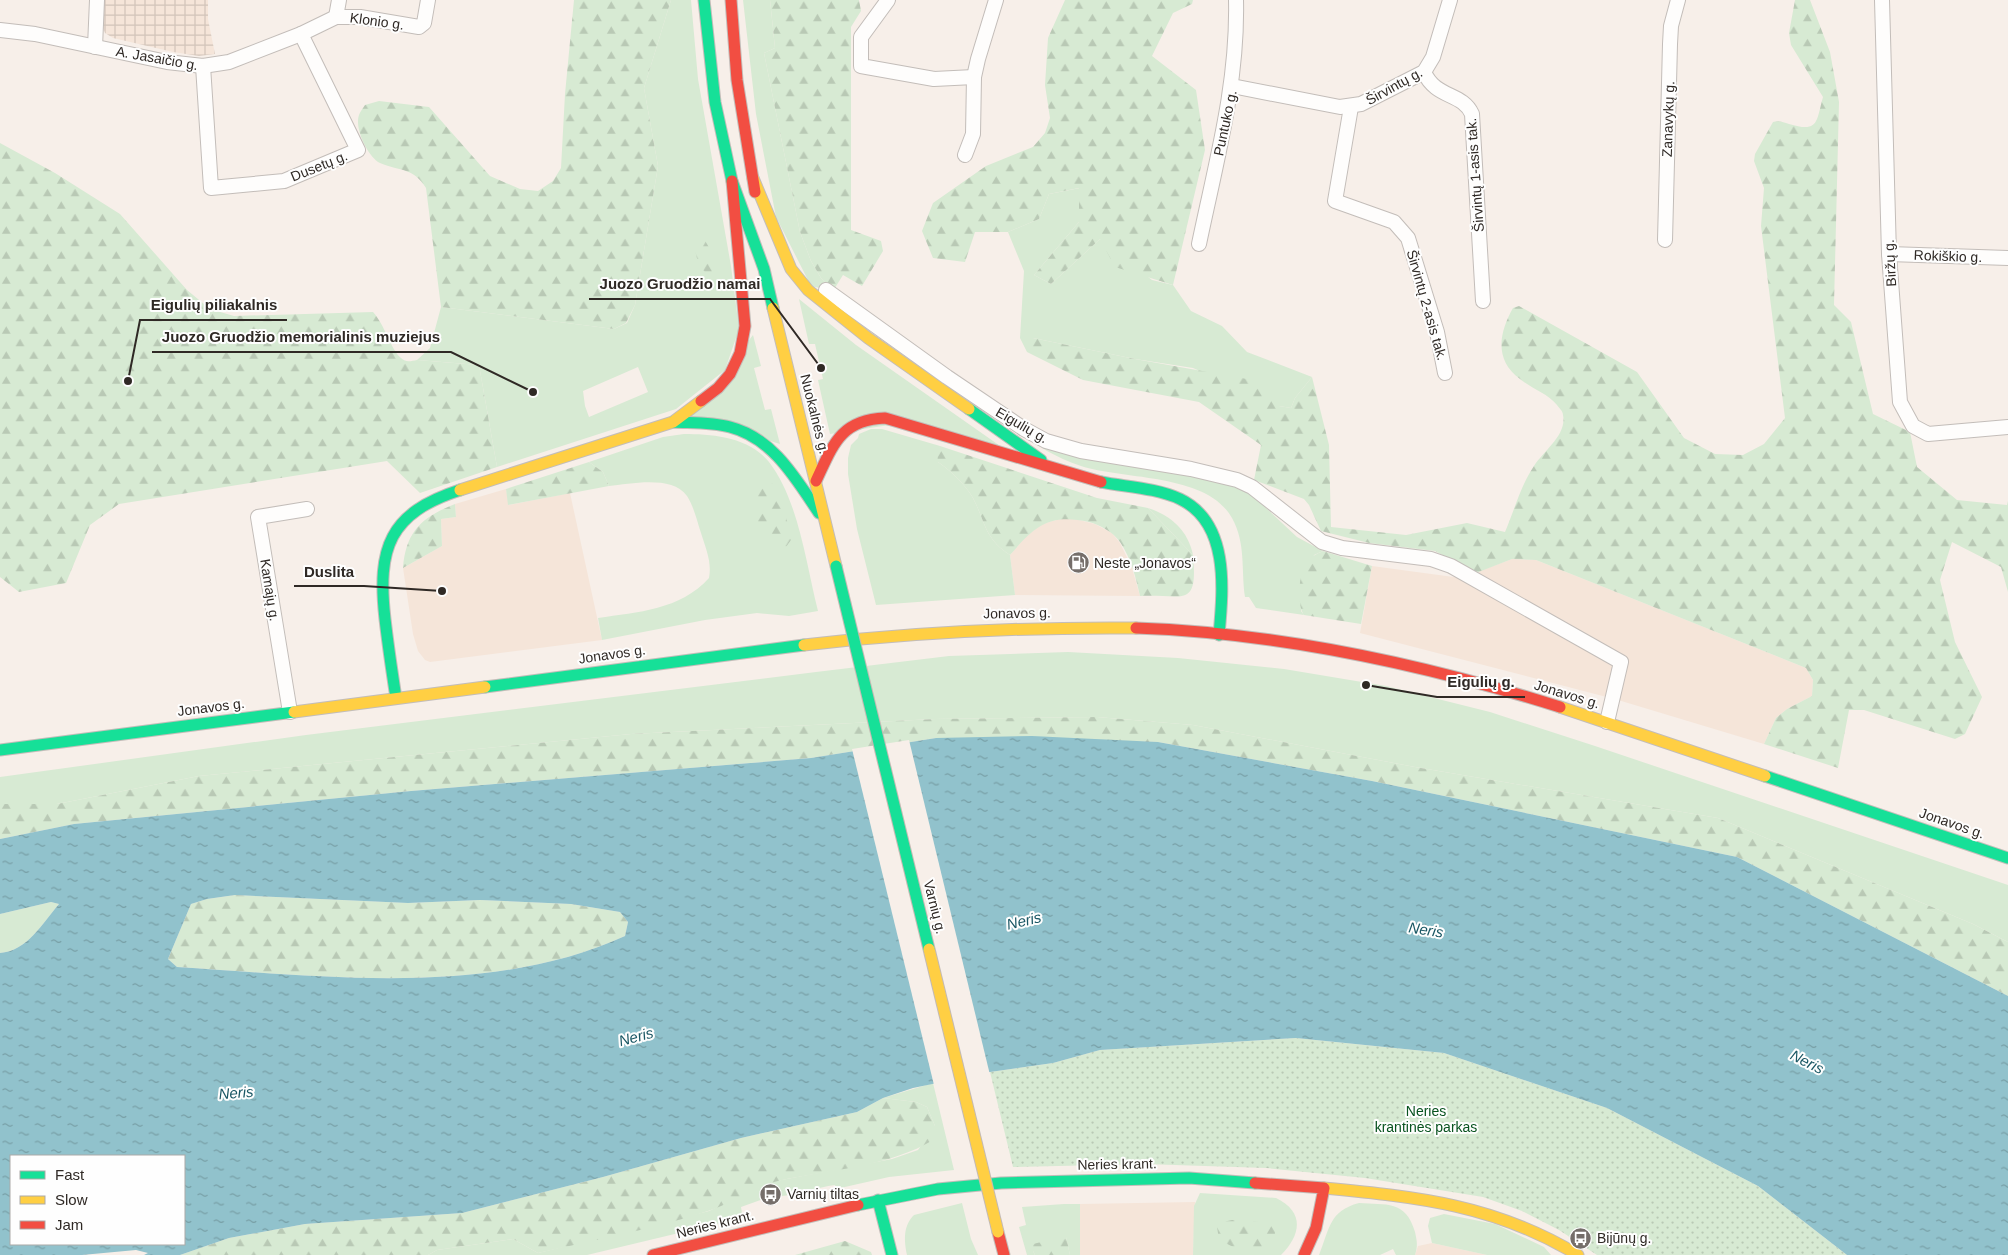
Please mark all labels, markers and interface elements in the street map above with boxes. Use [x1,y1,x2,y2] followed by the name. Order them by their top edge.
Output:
[349,9,405,33] street label: Klonio g.
[115,43,199,73] street label: A. Jasaičio g.
[1363,64,1425,108] street label: Širvintų g.
[1659,81,1677,157] street label: Zanavykų g.
[1210,89,1240,157] street label: Puntuko g.
[1463,117,1487,233] street label: Širvintų 1-asis tak.
[288,147,350,185] street label: Dusetų g.
[1881,239,1899,287] street label: Biržų g.
[1914,247,1982,265] street label: Rokiškio g.
[1404,248,1450,362] street label: Širvintų 2-asis tak.
[589,269,770,299] callout: Juozo Gruodžio namai
[600,275,760,292] text: Juozo Gruodžio namai
[140,290,287,320] callout: Eigulių piliakalnis
[151,296,277,313] text: Eigulių piliakalnis
[152,322,451,352] callout: Juozo Gruodžio memorialinis muziejus
[162,328,440,345] text: Juozo Gruodžio memorialinis muziejus
[797,372,833,456] street label: Nuokalnės g.
[993,404,1051,446] street label: Eigulių g.
[1066,551,1090,575] fuel station icon: Neste „Jonavos“
[1094,555,1196,571] place label: Neste „Jonavos“
[294,556,364,586] callout: Duslita
[257,558,283,622] street label: Kamajų g.
[304,563,355,580] text: Duslita
[983,604,1051,622] street label: Jonavos g.
[577,641,647,667] street label: Jonavos g.
[1437,667,1525,697] callout: Eigulių g.
[1447,673,1515,690] text: Eigulių g.
[1532,676,1602,712] street label: Jonavos g.
[176,695,246,719] street label: Jonavos g.
[1917,804,1987,842] street label: Jonavos g.
[921,878,949,936] street label: Varnių g.
[1005,908,1043,933] water label: Neris
[1407,918,1445,941] water label: Neris
[617,1024,655,1049] water label: Neris
[1788,1046,1827,1077] water label: Neris
[218,1083,255,1102] water label: Neris
[1375,1103,1477,1135] park label: Neries krantinės parkas
[10,1155,185,1245] legend
[1077,1155,1157,1173] street label: Neries krant.
[55,1166,85,1183] text: Fast
[759,1182,783,1206] bus stop icon: Varnių tiltas
[787,1186,859,1202] place label: Varnių tiltas
[55,1191,88,1208] text: Slow
[675,1207,755,1241] street label: Neries krant.
[55,1216,83,1233] text: Jam
[1569,1226,1593,1250] bus stop icon: Bijūnų g.
[1597,1230,1651,1246] place label: Bijūnų g.

